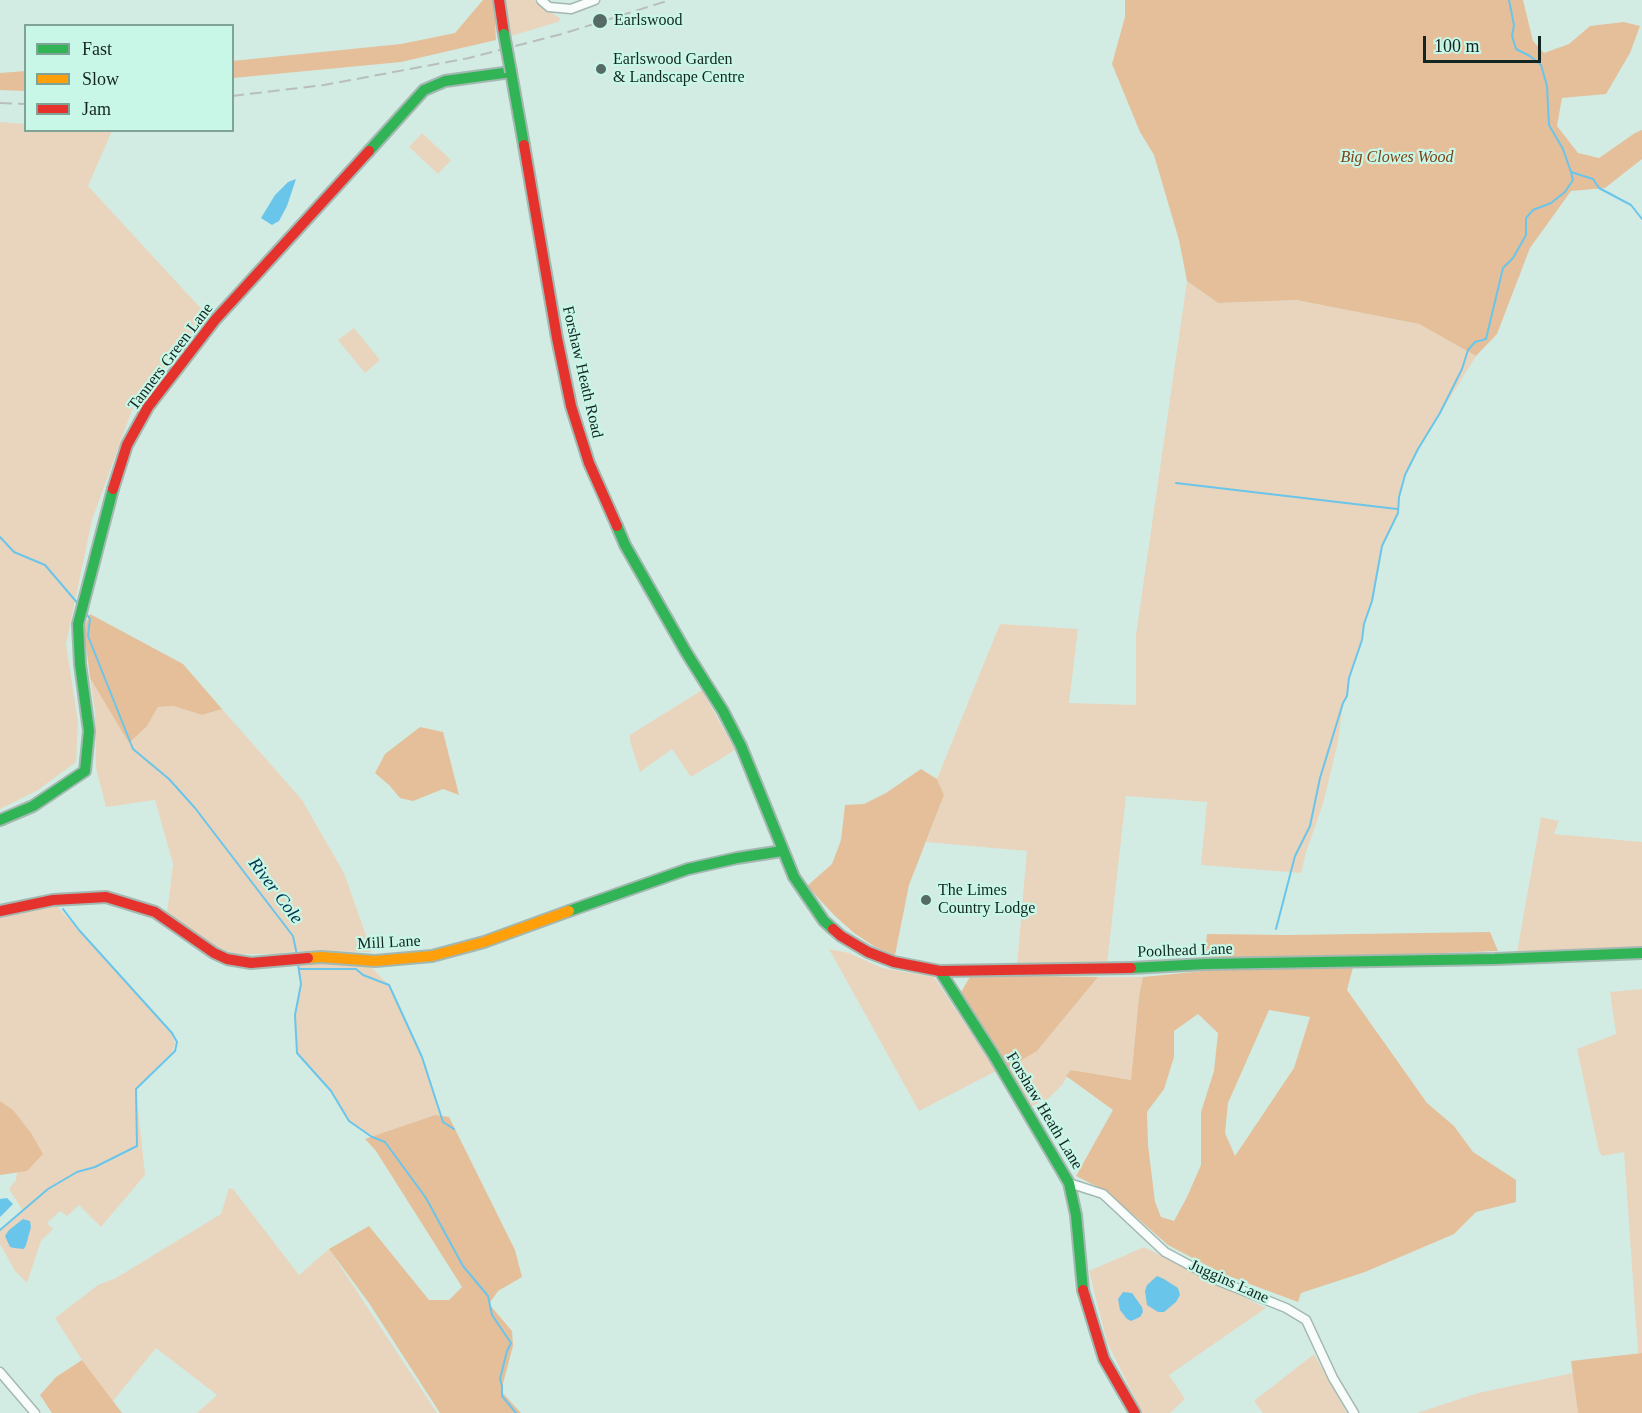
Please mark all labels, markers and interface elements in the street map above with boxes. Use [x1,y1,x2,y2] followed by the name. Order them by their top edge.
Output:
[614,11,682,31] place label: Earlswood
[591,12,609,30] marker: Earlswood
[24,24,234,132] legend
[1426,24,1544,62] scale bar
[1434,36,1480,56] text: 100 m
[82,39,112,59] text: Fast
[613,50,744,88] place label: Earlswood Garden & Landscape Centre
[594,62,608,76] marker: Earlswood Garden & Landscape Centre
[82,69,119,89] text: Slow
[82,99,111,119] text: Jam
[1340,148,1454,168] park label: Big Clowes Wood
[124,300,218,414] street label: Tanners Green Lane
[557,304,607,440] street label: Forshaw Heath Road
[243,854,307,928] water label: River Cole
[938,881,1035,919] place label: The Limes Country Lodge
[919,893,933,907] marker: The Limes Country Lodge
[357,932,421,954] street label: Mill Lane
[1137,940,1233,962] street label: Poolhead Lane
[1001,1049,1087,1173] street label: Forshaw Heath Lane
[1186,1256,1272,1308] street label: Juggins Lane

